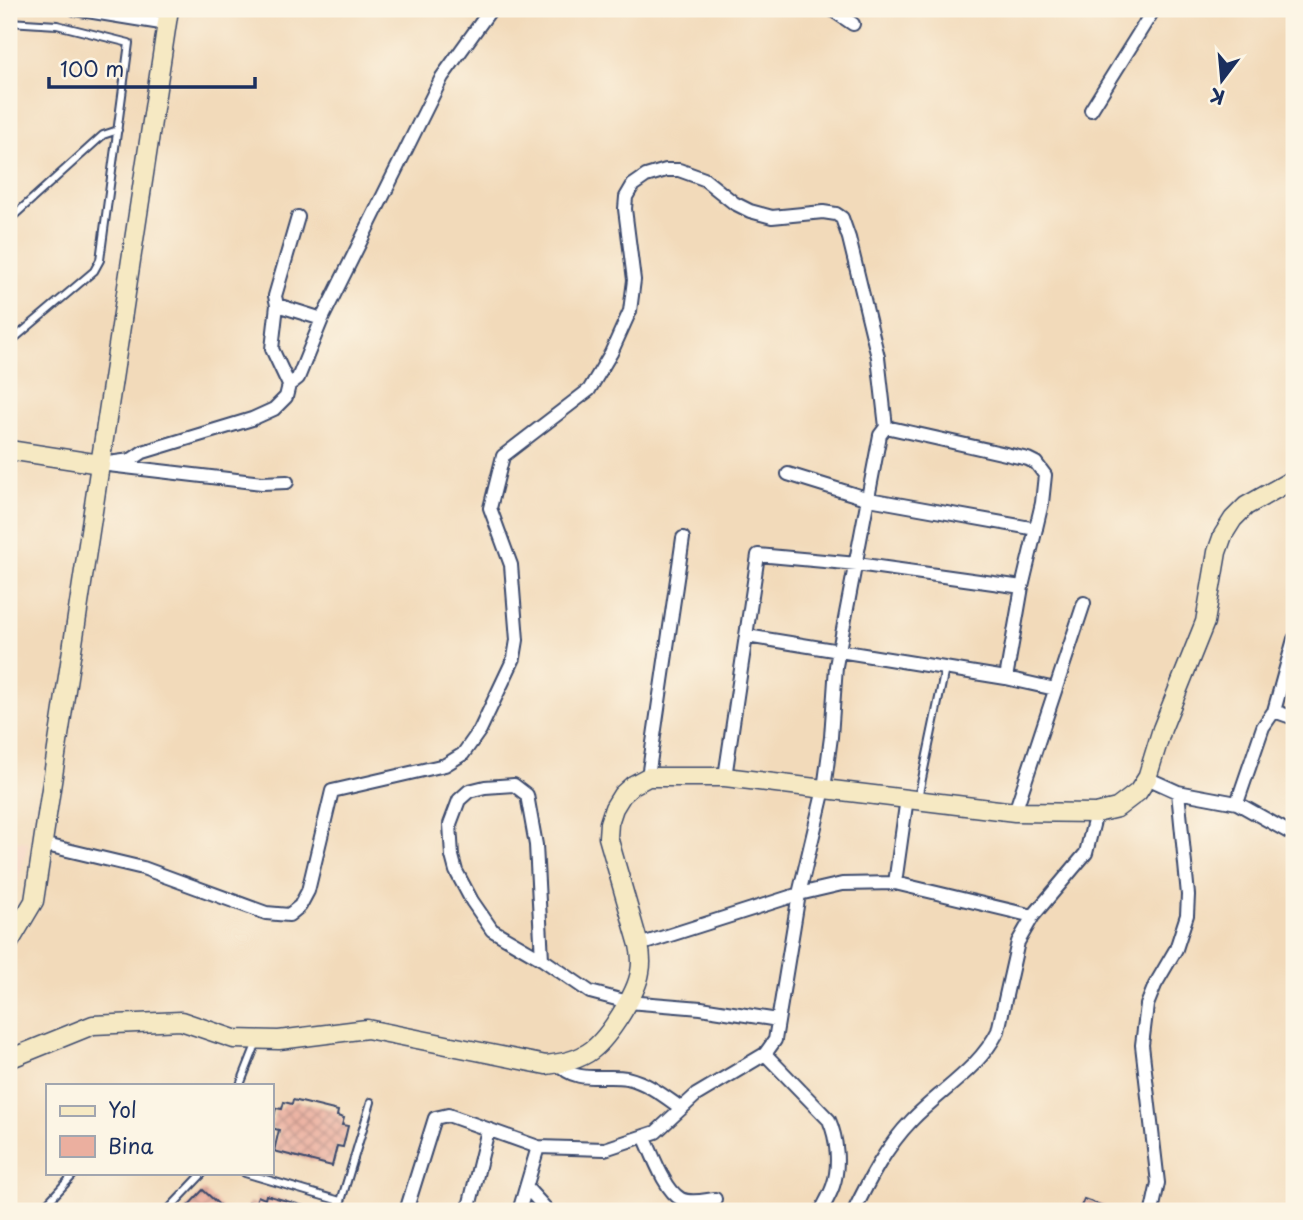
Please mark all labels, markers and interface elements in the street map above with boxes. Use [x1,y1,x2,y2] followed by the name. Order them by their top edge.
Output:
[49,46,256,90] scale bar
[1188,46,1258,116] north arrow
[60,52,124,84] text: 100 m
[1206,82,1228,113] text: K
[46,1084,273,1174] legend
[108,1093,137,1125] text: Yol
[108,1129,154,1161] text: Bina

